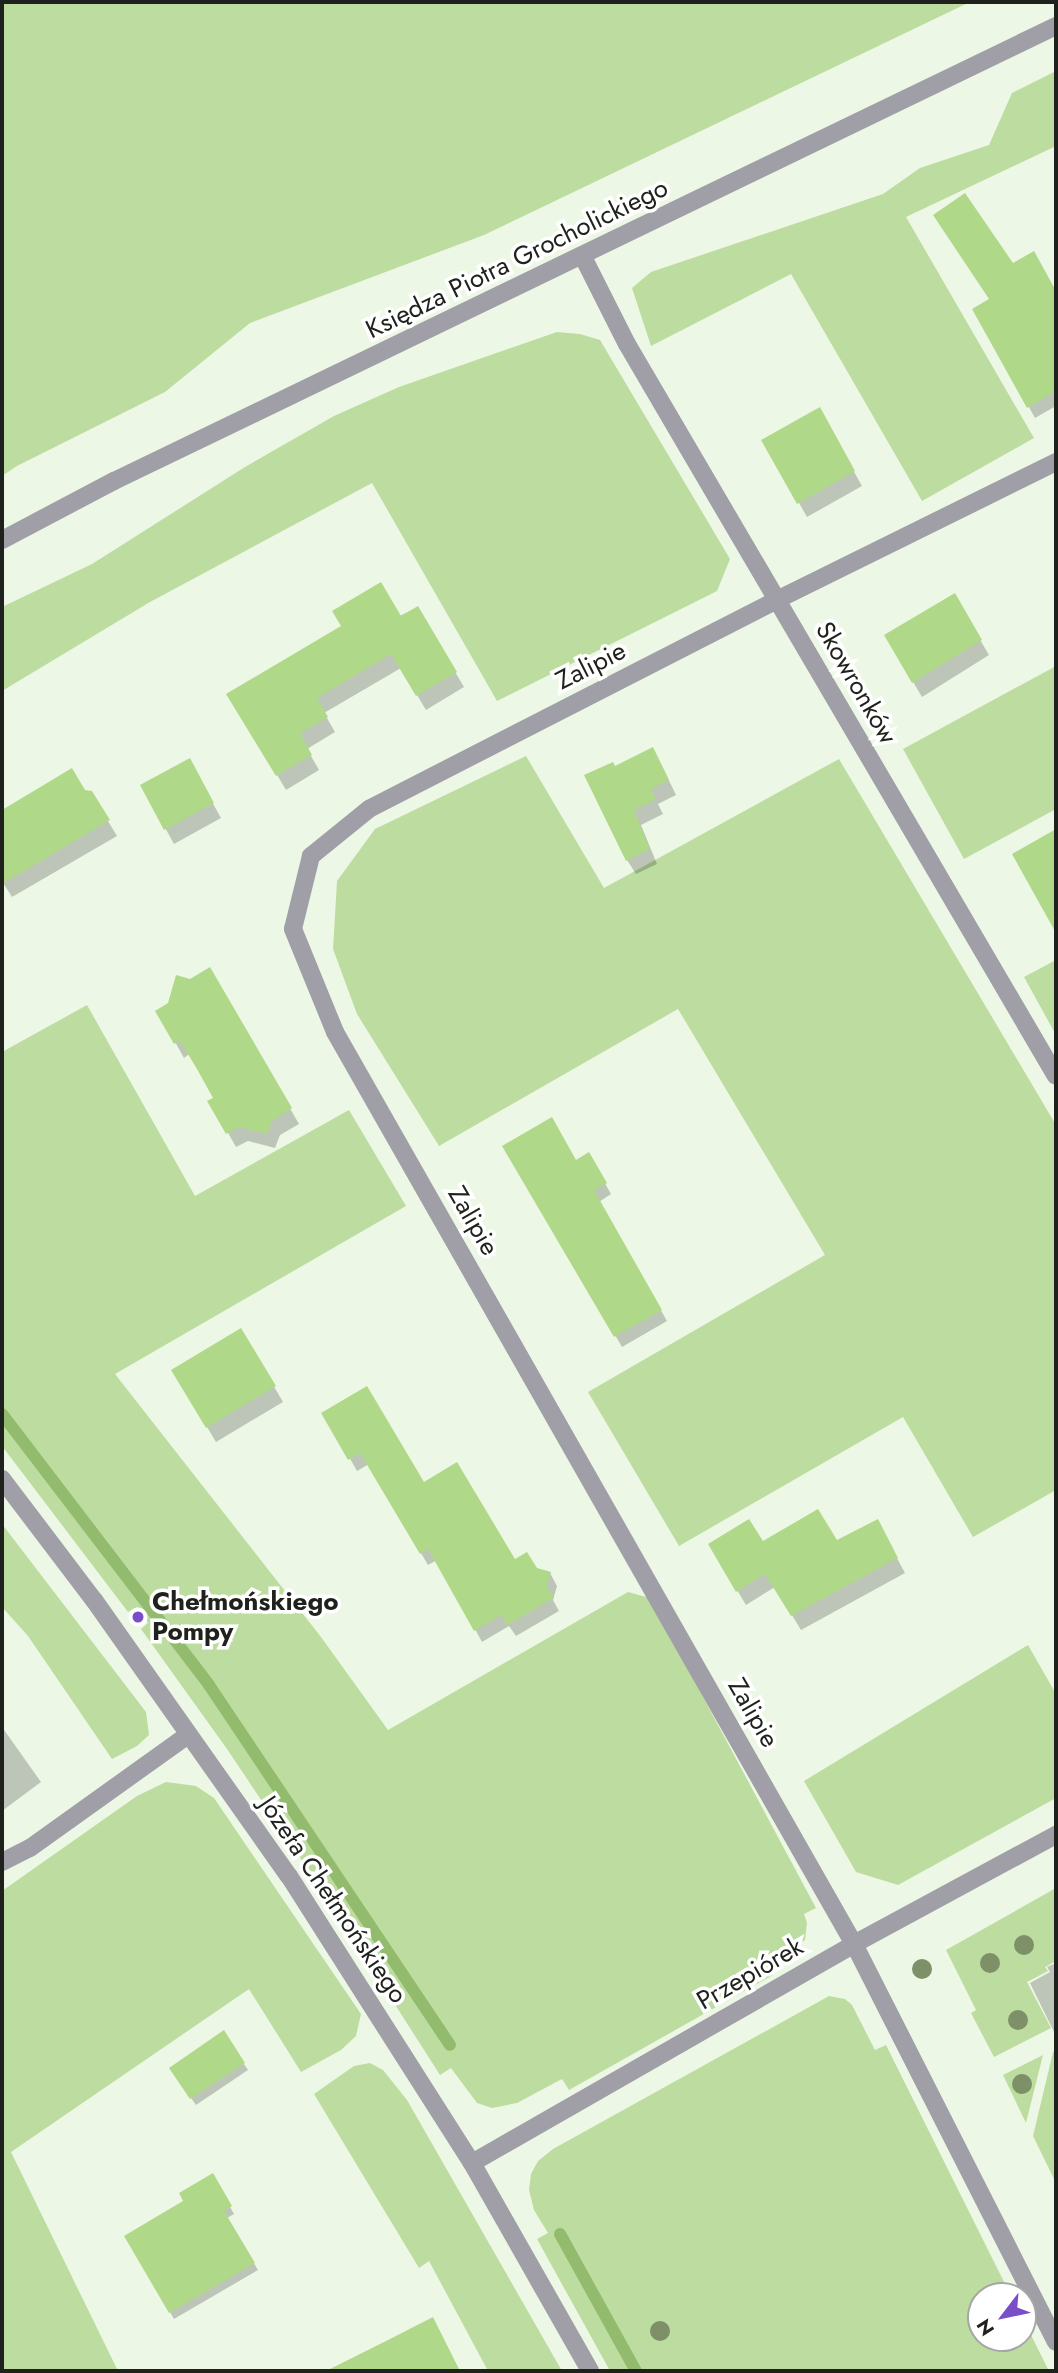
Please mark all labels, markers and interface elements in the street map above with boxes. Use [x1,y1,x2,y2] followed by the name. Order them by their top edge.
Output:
[361,172,673,346] street label: Księdza Piotra Grocholickiego
[809,616,903,750] street label: Skowronków
[551,635,631,697] street label: Zalipie
[441,1181,505,1261] street label: Zalipie
[152,1586,339,1648] place label: Chełmońskiego Pompy
[130,1609,146,1625] marker: Chełmońskiego Pompy
[721,1673,785,1753] street label: Zalipie
[252,1791,414,2009] street label: Józefa Chełmońskiego
[691,1931,809,2017] street label: Przepiórek
[967,2282,1037,2352] north arrow
[970,2314,1001,2341] text: N

